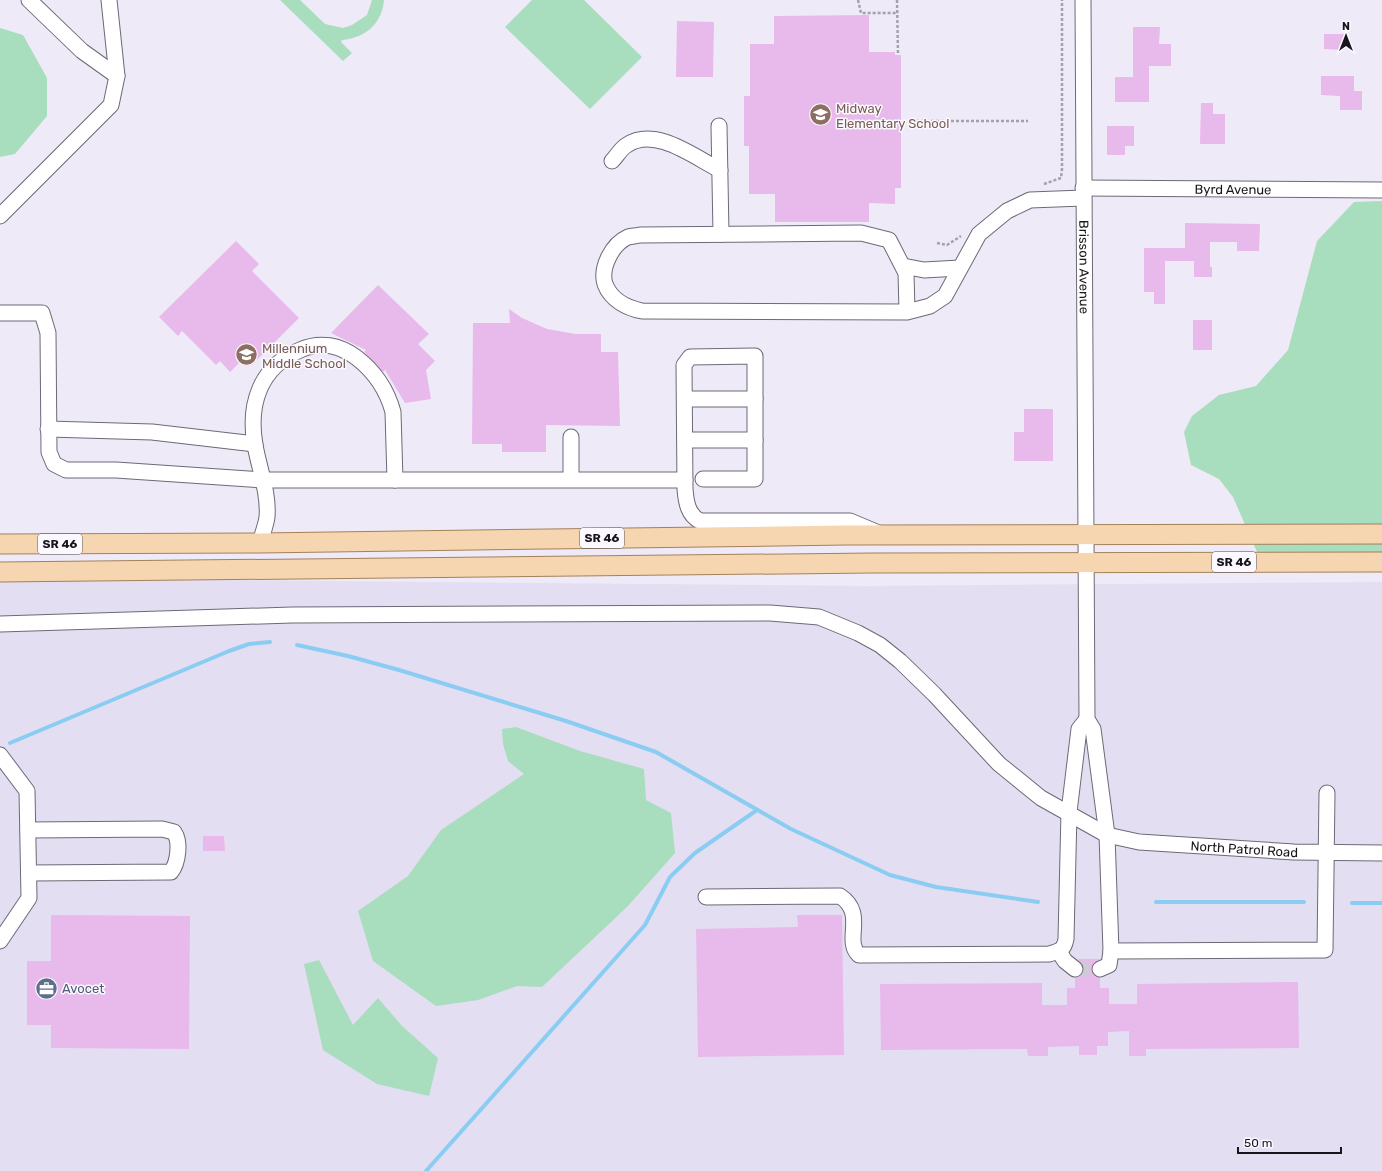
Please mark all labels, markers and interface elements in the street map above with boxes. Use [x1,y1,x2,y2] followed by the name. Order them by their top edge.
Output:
[1326,16,1366,56] north arrow
[1342,20,1350,33] text: N
[836,101,949,131] place label: Midway Elementary School
[808,102,834,128] school or university icon: Midway Elementary School
[1195,182,1271,197] street label: Byrd Avenue
[1076,220,1092,314] street label: Brisson Avenue
[262,341,346,371] place label: Millennium Middle School
[233,342,259,368] school or university icon: Millennium Middle School
[580,528,624,548] road number: SR 46
[38,534,82,554] road number: SR 46
[1212,552,1256,572] road number: SR 46
[1190,838,1298,860] street label: North Patrol Road
[34,975,60,1001] office icon: Avocet
[62,981,104,996] place label: Avocet
[1238,1129,1341,1155] scale bar
[1244,1136,1272,1150] text: 50 m

